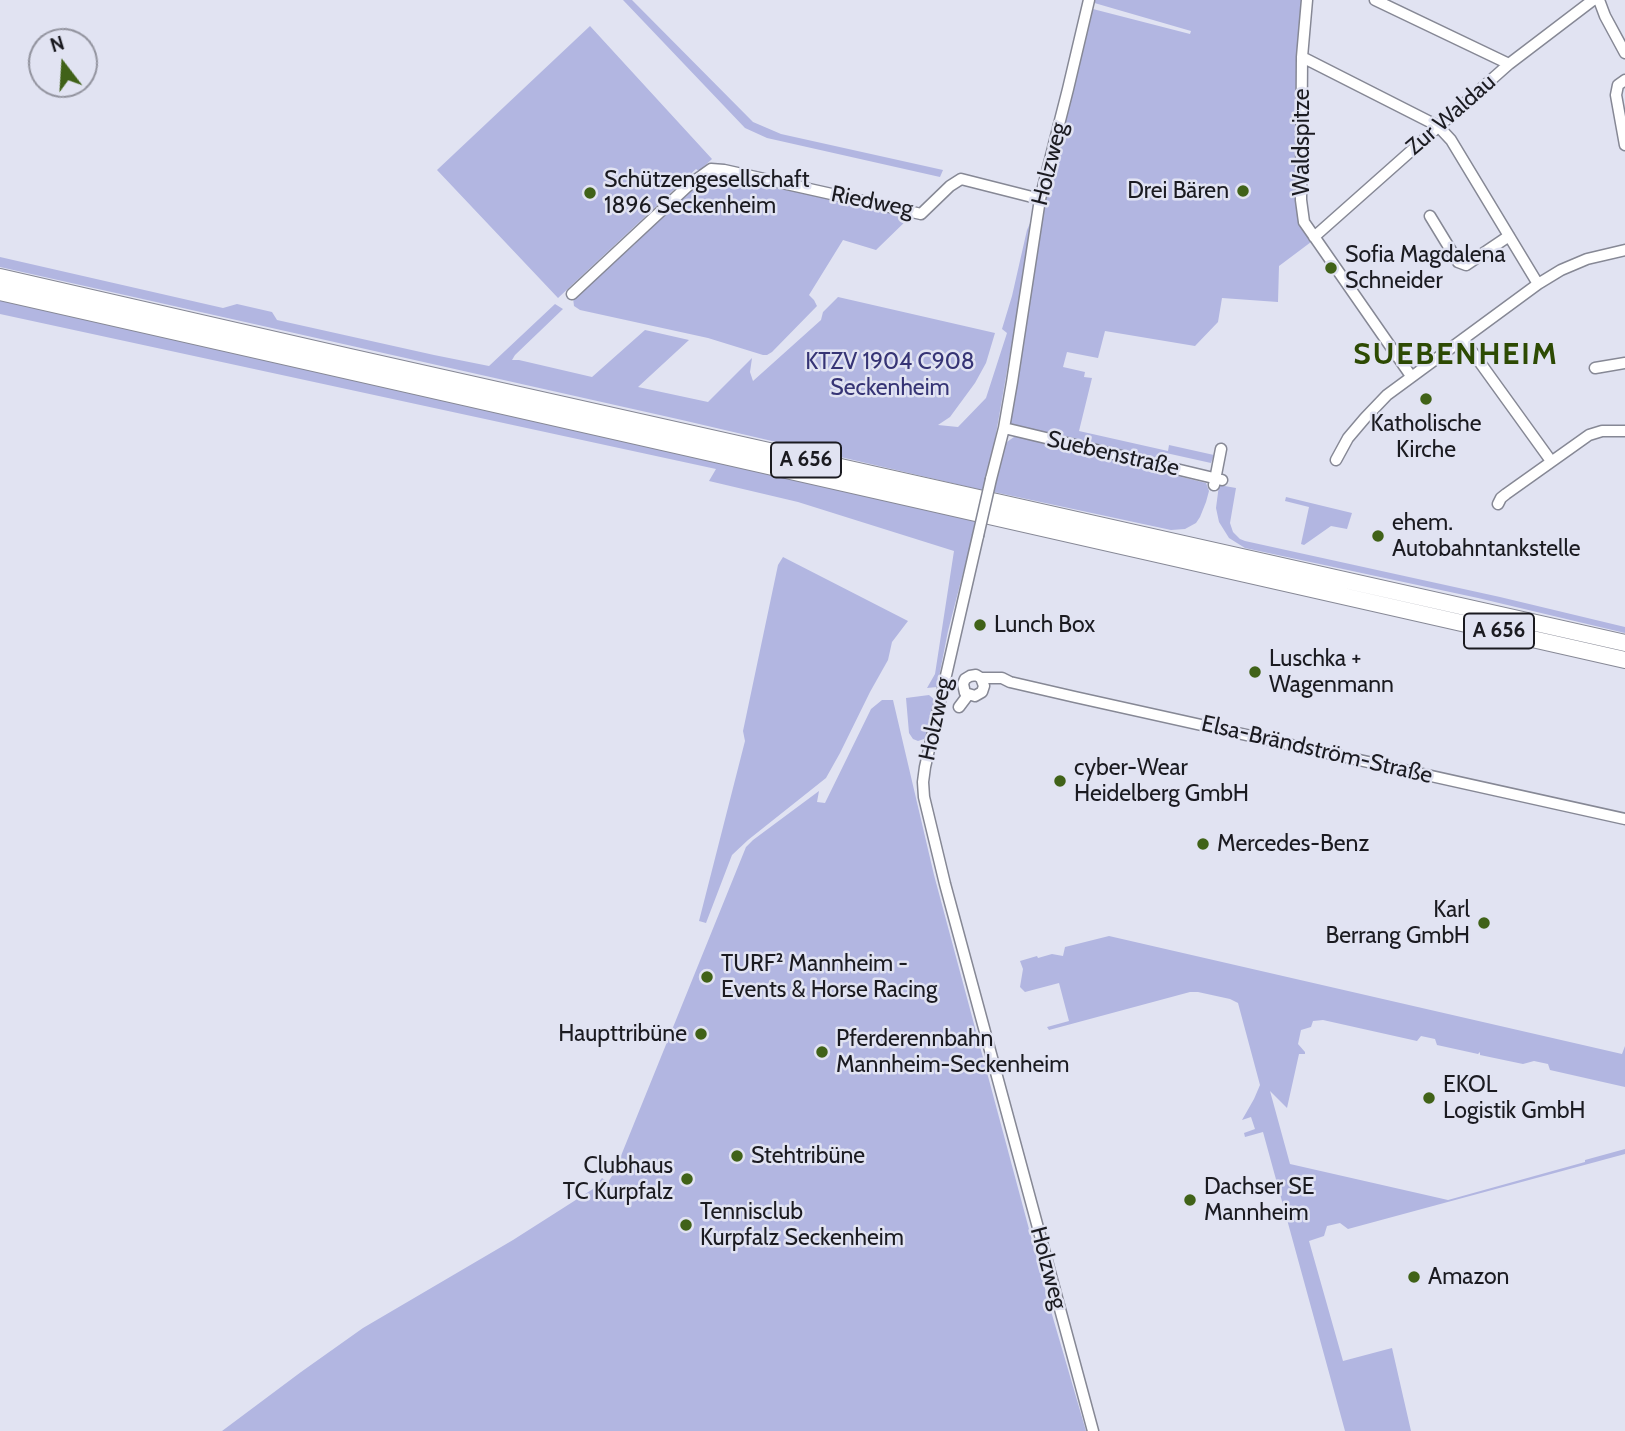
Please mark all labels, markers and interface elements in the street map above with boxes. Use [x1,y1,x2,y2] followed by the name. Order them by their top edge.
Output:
[28,28,98,98] north arrow
[48,31,67,57] text: N
[1401,69,1501,161] street label: Zur Waldau
[1288,88,1316,196] street label: Waldspitze
[1026,120,1074,208] street label: Holzweg
[604,166,809,220] place label: Schützengesellschaft 1896 Seckenheim
[1127,177,1229,205] place label: Drei Bären
[829,181,915,223] street label: Riedweg
[1235,183,1251,199] marker: Drei Bären
[582,185,598,201] marker: Schützengesellschaft 1896 Seckenheim
[1345,241,1505,295] place label: Sofia Magdalena Schneider
[1323,260,1339,276] marker: Sofia Magdalena Schneider
[1355,337,1557,373] district label: SUEBENHEIM
[805,348,975,402] park label: KTZV 1904 C908 Seckenheim
[1418,391,1434,407] marker: Katholische Kirche
[1370,410,1482,464] place label: Katholische Kirche
[1044,425,1182,483] street label: Suebenstraße
[771,442,841,477] road number: A 656
[1392,509,1581,563] place label: ehem. Autobahntankstelle
[1370,528,1386,544] marker: ehem. Autobahntankstelle
[994,611,1095,639] place label: Lunch Box
[1464,614,1534,648] road number: A 656
[972,617,988,633] marker: Lunch Box
[1269,645,1394,699] place label: Luschka + Wagenmann
[1247,664,1263,680] marker: Luschka + Wagenmann
[914,675,958,763] street label: Holzweg
[1199,710,1435,790] street label: Elsa-Brändström-Straße
[1074,754,1249,808] place label: cyber-Wear Heidelberg GmbH
[1052,773,1068,789] marker: cyber-Wear Heidelberg GmbH
[1217,830,1369,858] place label: Mercedes-Benz
[1195,836,1211,852] marker: Mercedes-Benz
[1326,896,1470,950] place label: Karl Berrang GmbH
[1476,915,1492,931] marker: Karl Berrang GmbH
[721,950,937,1004] place label: TURF² Mannheim - Events & Horse Racing
[699,969,715,985] marker: TURF² Mannheim - Events & Horse Racing
[558,1020,687,1048] place label: Haupttribüne
[836,1025,1069,1079] place label: Pferderennbahn Mannheim-Seckenheim
[693,1026,709,1042] marker: Haupttribüne
[814,1044,830,1060] marker: Pferderennbahn Mannheim-Seckenheim
[1443,1071,1585,1125] place label: EKOL Logistik GmbH
[1421,1090,1437,1106] marker: EKOL Logistik GmbH
[751,1142,865,1170] place label: Stehtribüne
[729,1148,745,1164] marker: Stehtribüne
[563,1152,673,1206] place label: Clubhaus TC Kurpfalz
[679,1171,695,1187] marker: Clubhaus TC Kurpfalz
[1204,1173,1314,1227] place label: Dachser SE Mannheim
[1182,1192,1198,1208] marker: Dachser SE Mannheim
[700,1198,904,1252] place label: Tennisclub Kurpfalz Seckenheim
[678,1217,694,1233] marker: Tennisclub Kurpfalz Seckenheim
[1024,1224,1072,1312] street label: Holzweg
[1428,1263,1509,1291] place label: Amazon
[1406,1269,1422,1285] marker: Amazon

